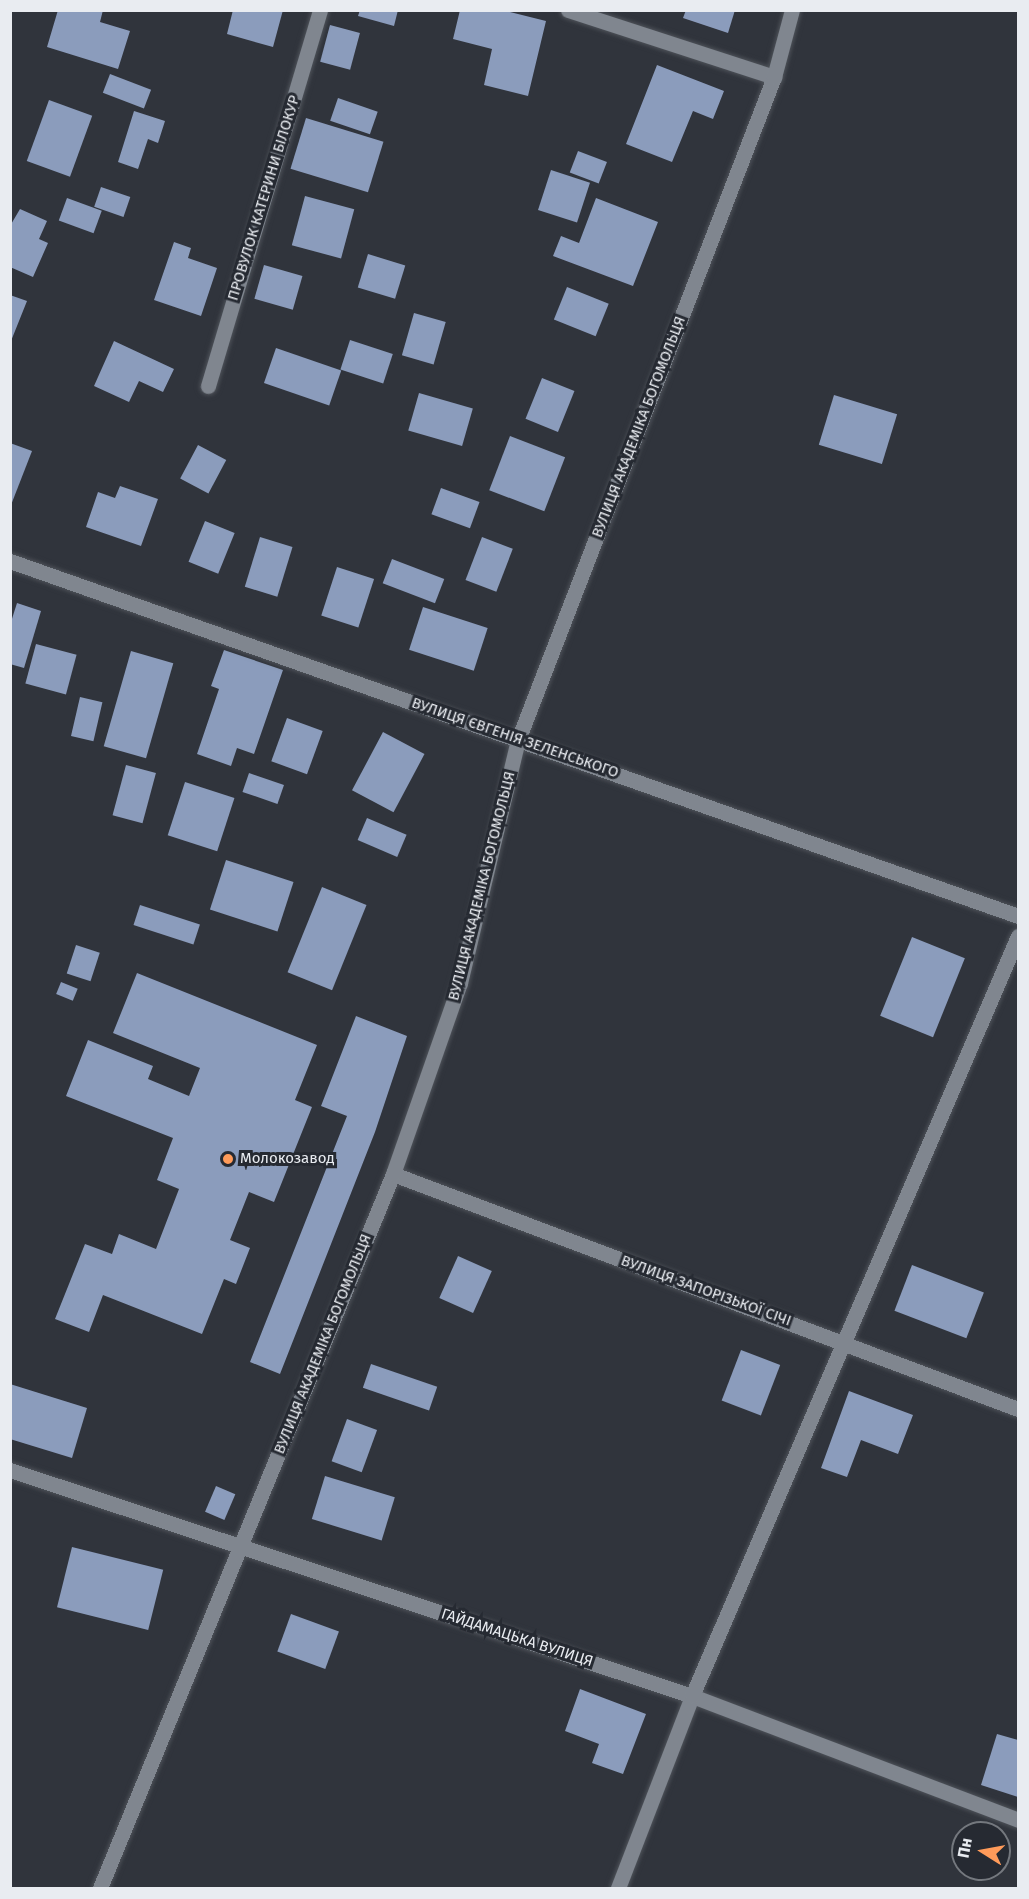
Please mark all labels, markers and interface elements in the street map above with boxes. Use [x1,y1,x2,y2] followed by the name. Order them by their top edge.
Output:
[224,93,304,303] street label: ПРОВУЛОК КАТЕРИНИ БІЛОКУР
[588,314,690,540] street label: ВУЛИЦЯ АКАДЕМІКА БОГОМОЛЬЦЯ
[409,694,621,782] street label: ВУЛИЦЯ ЄВГЕНІЯ ЗЕЛЕНСЬКОГО
[445,770,519,1002] street label: ВУЛИЦЯ АКАДЕМІКА БОГОМОЛЬЦЯ
[240,1150,335,1168] place label: Молокозавод
[221,1152,235,1166] marker: Молокозавод
[271,1231,375,1457] street label: ВУЛИЦЯ АКАДЕМІКА БОГОМОЛЬЦЯ
[618,1252,794,1330] street label: ВУЛИЦЯ ЗАПОРІЗЬКОЇ СІЧІ
[439,1605,595,1671] street label: ГАЙДАМАЦЬКА ВУЛИЦЯ
[951,1821,1011,1881] north arrow
[954,1836,976,1859] text: Пн

